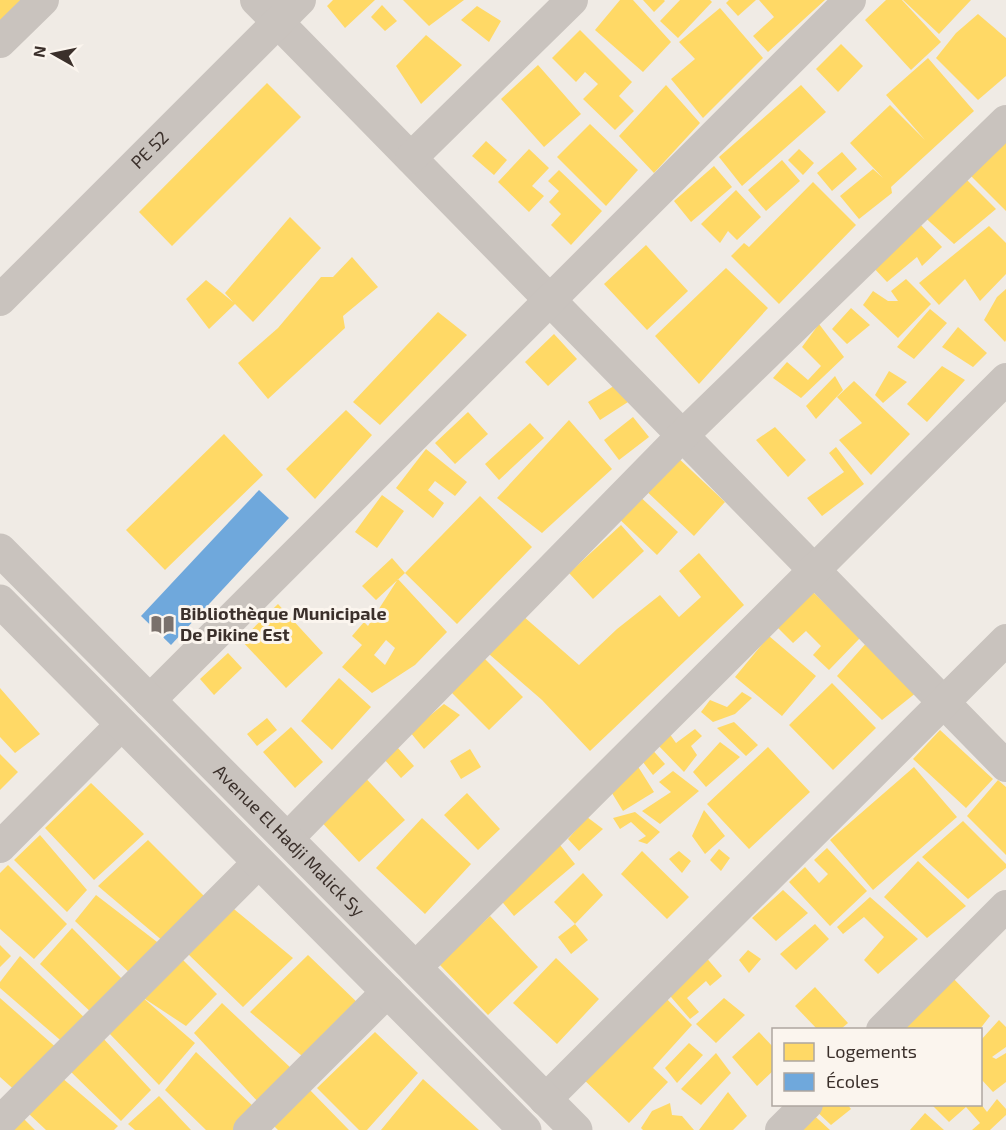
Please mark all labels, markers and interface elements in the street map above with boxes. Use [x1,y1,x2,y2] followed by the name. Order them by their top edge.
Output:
[24,24,84,84] north arrow
[28,44,49,59] text: N
[126,126,173,173] street label: PE 52
[180,602,387,645] place label: Bibliothèque Municipale De Pikine Est
[149,611,175,637] library icon: Bibliothèque Municipale De Pikine Est
[209,760,370,921] street label: Avenue El Hadji Malick Sy
[772,1028,982,1106] legend
[826,1040,917,1062] text: Logements
[826,1070,879,1092] text: Écoles

